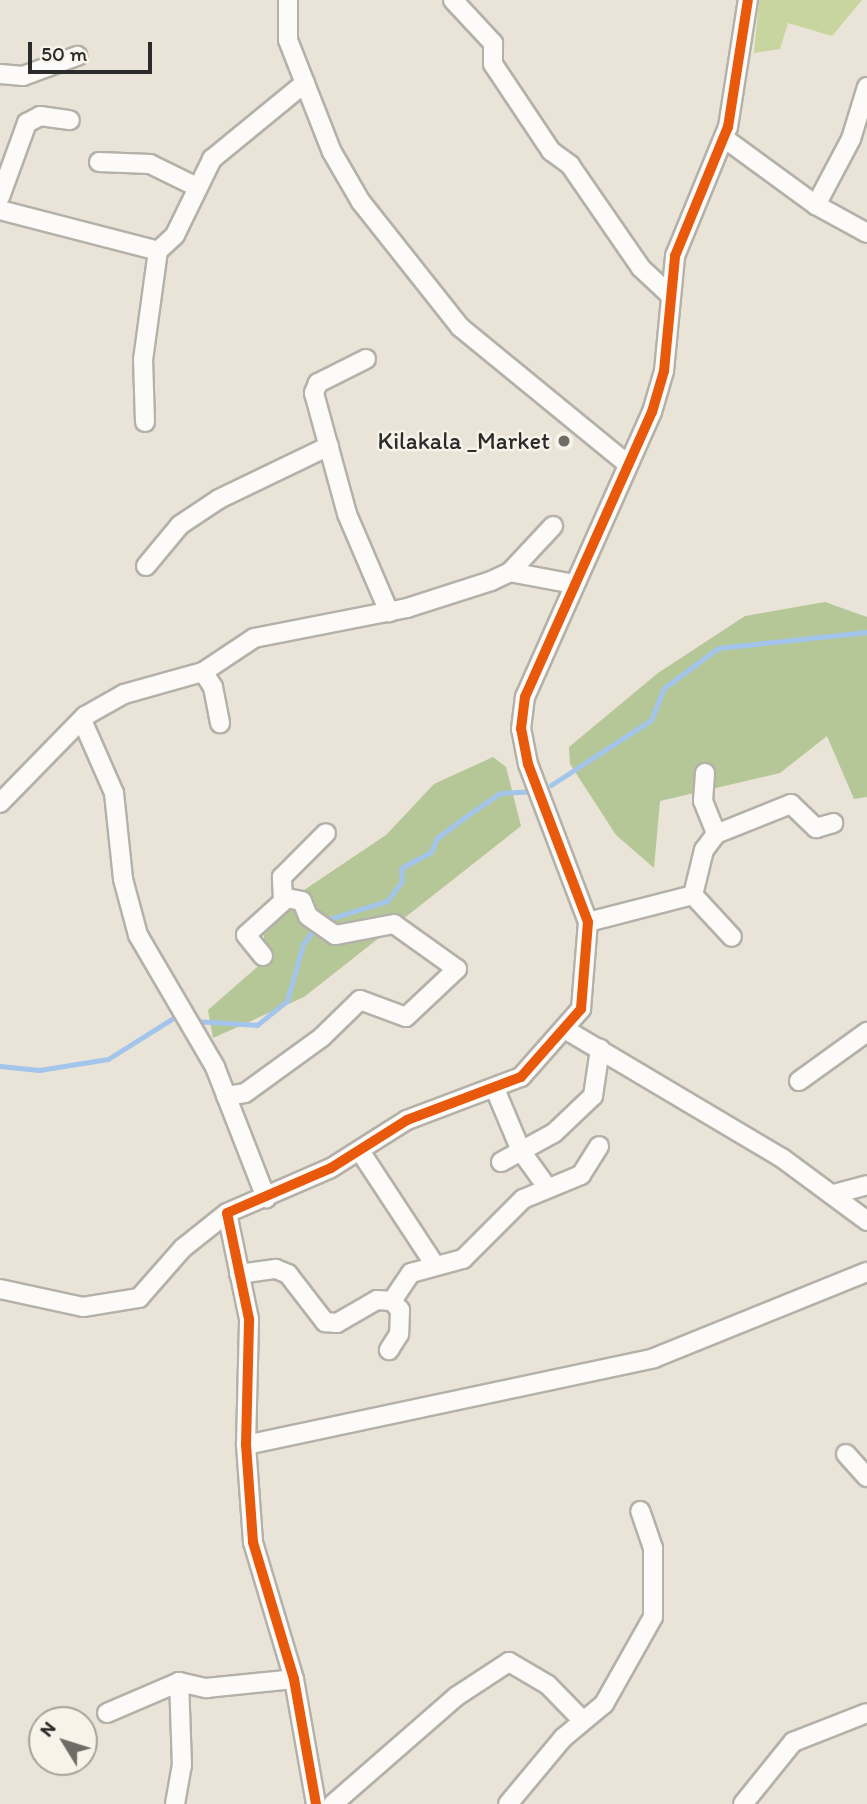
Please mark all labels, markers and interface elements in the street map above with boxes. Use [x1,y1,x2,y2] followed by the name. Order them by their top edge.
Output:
[32,28,156,72] scale bar
[41,41,87,66] text: 50 m
[377,427,550,455] place label: Kilakala _Market
[556,433,572,449] marker: Kilakala _Market
[28,1706,98,1776] north arrow
[35,1717,61,1741] text: N

